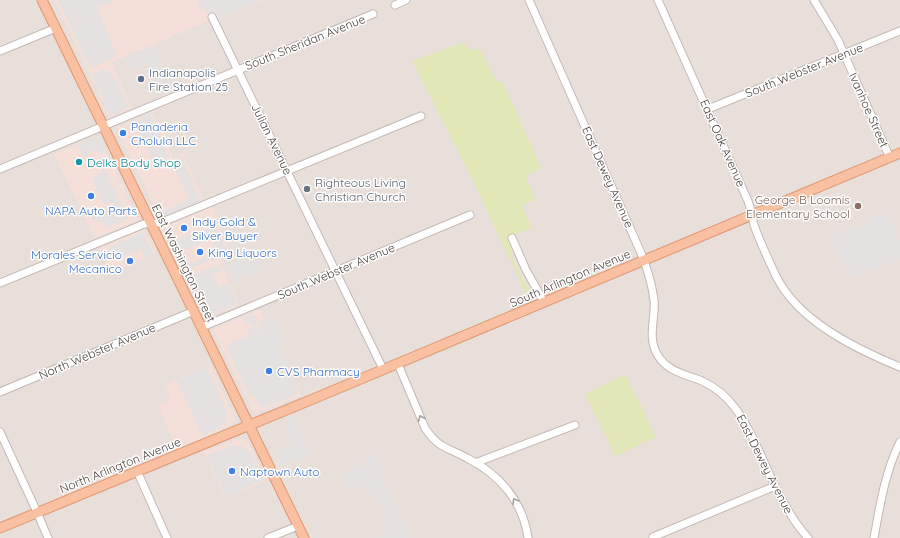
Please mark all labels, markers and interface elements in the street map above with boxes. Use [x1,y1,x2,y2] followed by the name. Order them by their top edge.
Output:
[243,11,367,73] street label: South Sheridan Avenue
[743,39,865,101] street label: South Webster Avenue
[149,65,228,94] place label: Indianapolis Fire Station 25
[846,70,892,150] street label: Ivanhoe Street
[136,74,146,84] marker: Indianapolis Fire Station 25
[697,97,749,189] street label: East Oak Avenue
[248,101,296,177] street label: Julian Avenue
[131,119,196,148] place label: Panaderia Cholula LLC
[579,124,637,230] street label: East Dewey Avenue
[118,128,128,138] marker: Panaderia Cholula LLC
[87,155,181,170] place label: Delks Body Shop
[74,157,84,167] marker: Delks Body Shop
[315,175,406,204] place label: Righteous Living Christian Church
[302,184,312,194] marker: Righteous Living Christian Church
[86,191,96,201] marker: NAPA Auto Parts
[746,192,850,221] place label: George B Loomis Elementary School
[853,201,863,211] marker: George B Loomis Elementary School
[149,202,219,324] street label: East Washington Street
[45,203,137,218] place label: NAPA Auto Parts
[192,214,258,243] place label: Indy Gold & Silver Buyer
[179,223,189,233] marker: Indy Gold & Silver Buyer
[275,239,397,302] street label: South Webster Avenue
[208,245,277,260] place label: King Liquors
[507,246,633,310] street label: South Arlington Avenue
[31,247,122,276] place label: Morales Servicio Mecanico
[195,247,205,257] marker: King Liquors
[125,256,135,266] marker: Morales Servicio Mecanico
[36,319,158,382] street label: North Webster Avenue
[277,364,360,379] place label: CVS Pharmacy
[264,366,274,376] marker: CVS Pharmacy
[733,412,797,516] street label: East Dewey Avenue
[417,415,425,422] one-way arrow
[57,434,183,496] street label: North Arlington Avenue
[240,464,320,479] place label: Naptown Auto
[227,466,237,476] marker: Naptown Auto
[513,498,520,505] one-way arrow

